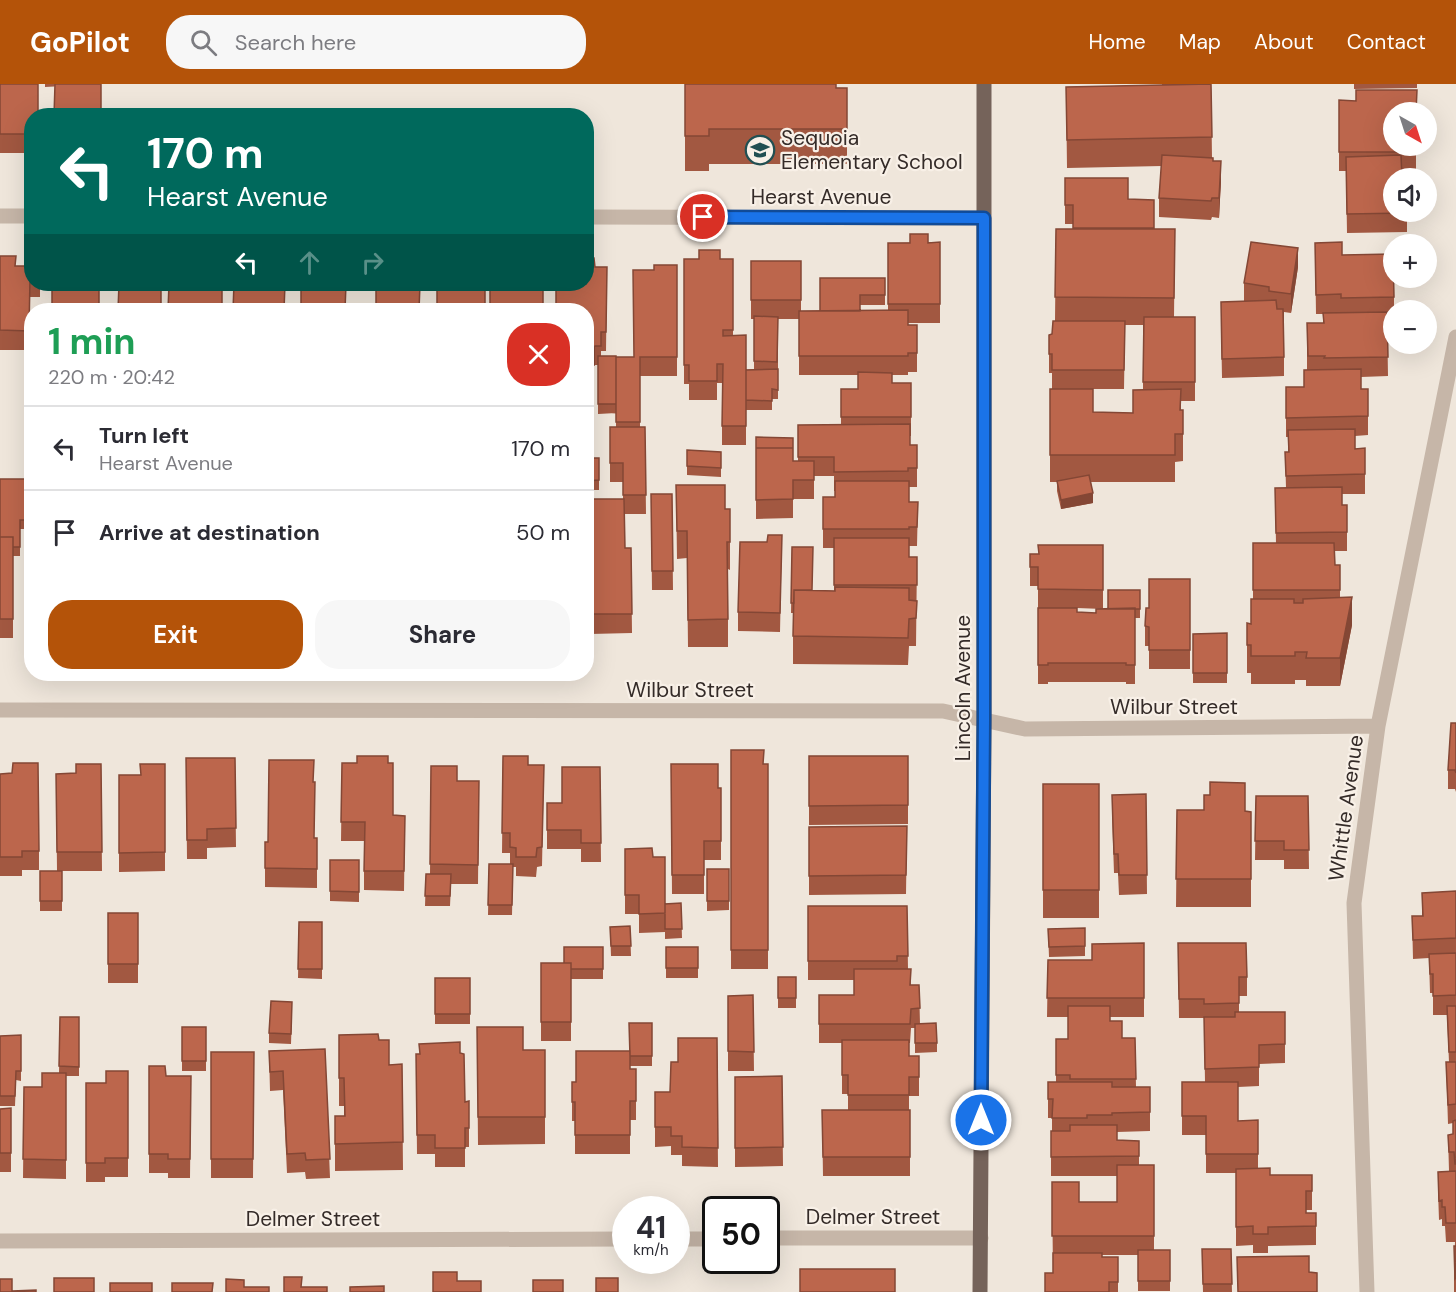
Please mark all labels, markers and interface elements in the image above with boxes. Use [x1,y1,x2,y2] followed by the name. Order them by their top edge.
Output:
[166,15,586,69] search box
[30,24,130,61] text: GoPilot
[187,26,220,59] icon: search
[235,28,356,57] text: Search here
[1088,28,1146,56] text: Home
[1179,28,1221,56] text: Map
[1254,28,1314,56] text: About
[1347,28,1426,56] text: Contact
[1383,102,1437,156] north arrow
[1383,102,1437,354] map controls
[781,124,963,176] place label: Sequoia Elementary School
[147,126,264,181] text: 170 m
[48,132,126,210] icon: left
[744,134,776,166] school or university icon: Sequoia Elementary School
[1383,168,1437,222] button: sound
[147,179,328,214] text: Hearst Avenue
[751,183,891,211] street label: Hearst Avenue
[677,191,728,242] pin
[686,200,719,233] icon: arrive
[1383,234,1437,288] button: +
[230,246,263,279] icon: left
[293,246,326,279] icon: ahead
[356,246,389,279] icon: right
[1383,300,1437,354] button: −
[48,318,136,365] text: 1 min
[507,323,570,386] button: close
[48,364,175,390] text: 220 m · 20:42
[99,421,189,450] text: Turn left
[48,432,81,465] icon: left
[511,434,570,463] text: 170 m
[99,450,233,476] text: Hearst Avenue
[48,516,81,549] icon: arrive
[99,518,320,547] text: Arrive at destination
[516,518,570,547] text: 50 m
[48,600,303,669] button: Exit
[315,600,570,669] button: Share
[949,615,977,761] street label: Lincoln Avenue
[626,676,754,704] street label: Wilbur Street
[1110,693,1238,721] street label: Wilbur Street
[1322,733,1370,883] street label: Whittle Avenue
[949,1088,1013,1152] position arrow
[702,1196,780,1274] speed limit sign: 50
[806,1203,940,1231] street label: Delmer Street
[246,1205,380,1233] street label: Delmer Street
[636,1208,666,1247] text: 41
[633,1240,669,1260] text: km/h

